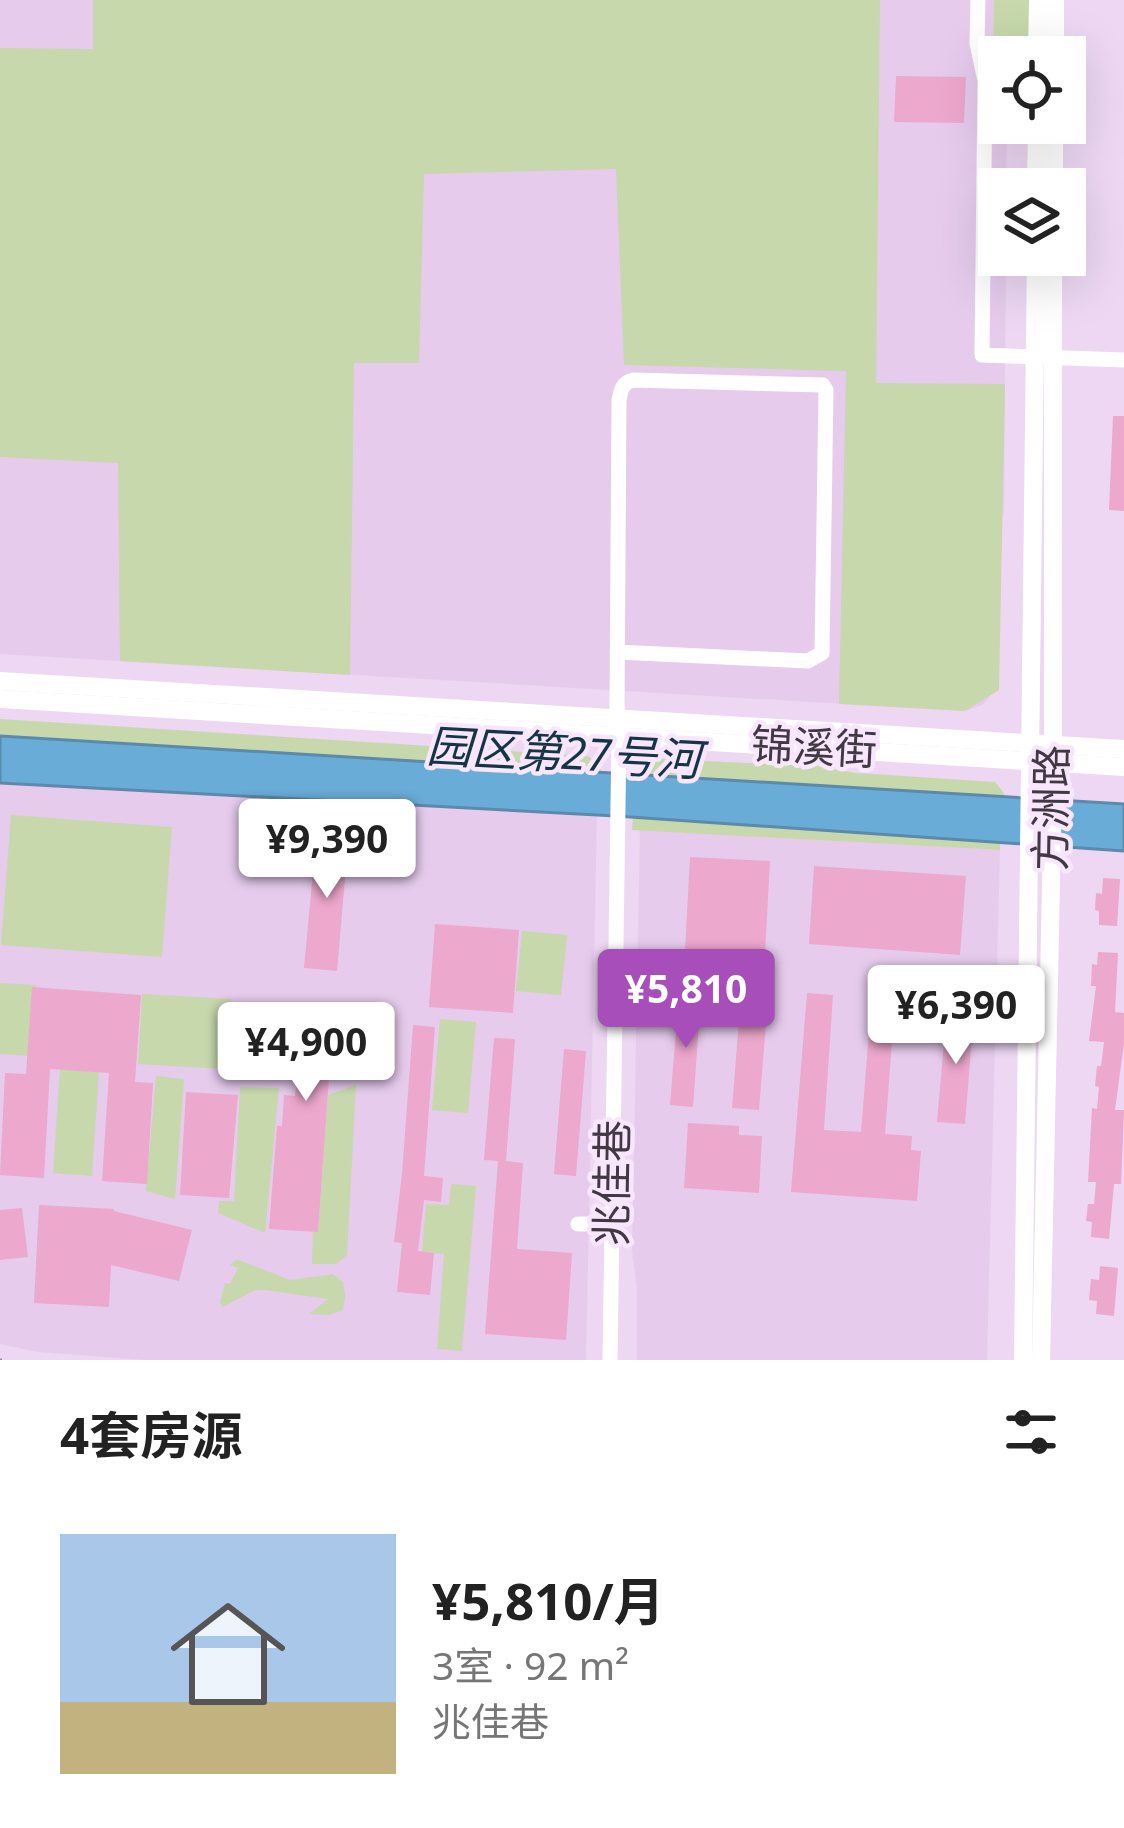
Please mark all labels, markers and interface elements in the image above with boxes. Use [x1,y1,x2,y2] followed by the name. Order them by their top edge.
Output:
[978,36,1086,276] map controls
[978,36,1086,144] button: locate
[978,168,1086,276] button: layers
[425,714,711,790] water label: 园区第27号河
[750,714,878,777] street label: 锦溪街
[1020,744,1079,871] street label: 方洲路
[229,799,425,901] pin: ¥9,390
[266,811,388,864] text: ¥9,390
[588,949,784,1051] pin: ¥5,810
[625,961,747,1014] text: ¥5,810
[858,965,1054,1067] pin: ¥6,390
[895,977,1017,1030] text: ¥6,390
[208,1002,404,1104] pin: ¥4,900
[245,1014,367,1067] text: ¥4,900
[581,1119,640,1246] street label: 兆佳巷
[60,1399,242,1469] text: 4套房源
[998,1399,1064,1465] icon: filters
[432,1565,665,1635] text: ¥5,810/月
[156,1582,300,1726] icon: home
[432,1638,629,1691] text: 3室 · 92 m²
[432,1694,549,1747] text: 兆佳巷

